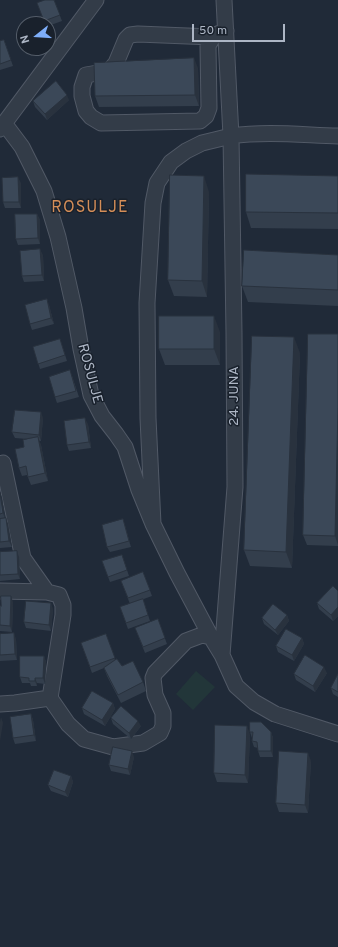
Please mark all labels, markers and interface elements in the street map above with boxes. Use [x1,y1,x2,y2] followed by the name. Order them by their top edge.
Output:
[16,16,56,56] north arrow
[194,16,287,42] scale bar
[199,23,227,39] text: 50 m
[18,33,33,45] text: N
[51,199,129,219] district label: ROSULJE
[73,342,105,406] street label: ROSULJE
[227,366,243,426] street label: 24. JUNA

